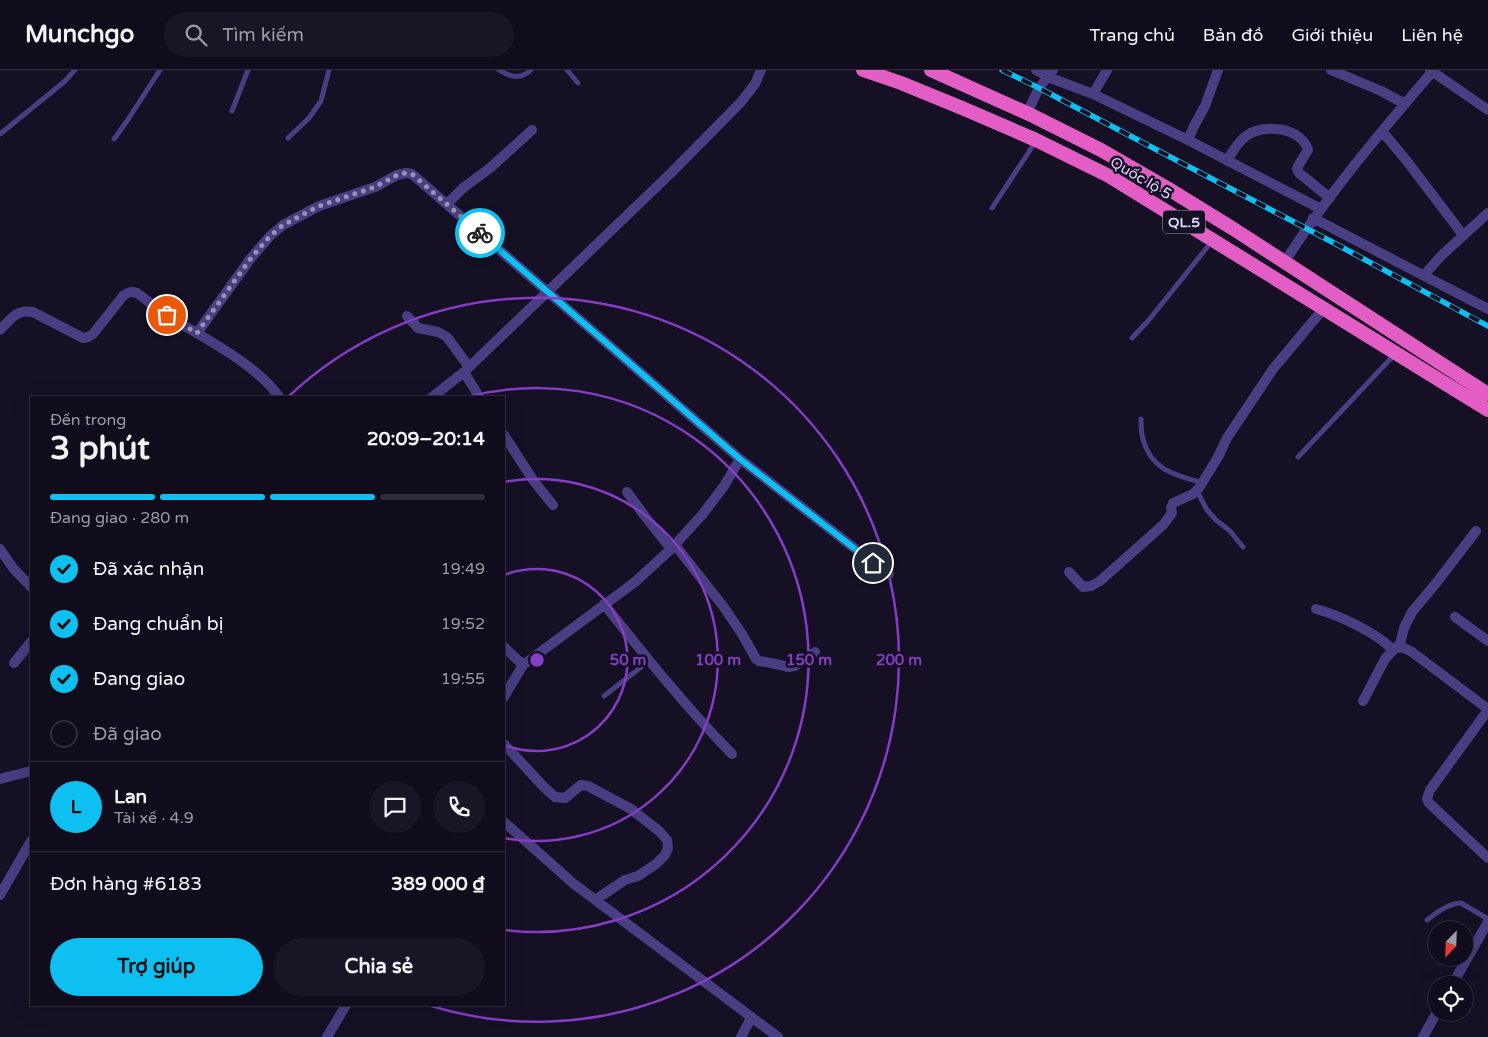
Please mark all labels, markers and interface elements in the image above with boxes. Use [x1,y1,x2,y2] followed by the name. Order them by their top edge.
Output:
[164,12,514,57] search box
[25,20,134,49] text: Munchgo
[182,21,210,49] icon: search
[222,24,304,46] text: Tìm kiếm
[1090,24,1175,46] text: Trang chủ
[1203,24,1263,46] text: Bản đồ
[1291,24,1373,46] text: Giới thiệu
[1401,24,1463,46] text: Liên hệ
[1107,153,1175,203] street label: Quốc lộ 5
[455,208,505,258] courier
[1163,210,1205,233] road number: QL.5
[466,219,494,247] icon: bike
[146,294,188,336] pin
[153,301,181,329] icon: bag
[50,410,126,430] text: Đến trong
[367,428,485,450] text: 20:09–20:14
[50,430,150,468] text: 3 phút
[50,508,189,528] text: Đang giao · 280 m
[852,542,894,584] pin
[859,549,887,577] icon: home
[50,555,78,583] icon: check
[93,558,204,580] text: Đã xác nhận
[441,559,485,579] text: 19:49
[50,610,78,638] icon: check
[93,613,223,635] text: Đang chuẩn bị
[441,614,485,634] text: 19:52
[528,651,546,669] centre of rings
[610,651,646,669] text: 50 m
[695,651,741,669] text: 100 m
[786,651,832,669] text: 150 m
[876,651,922,669] text: 200 m
[50,665,78,693] icon: check
[93,668,185,690] text: Đang giao
[441,669,485,689] text: 19:55
[93,723,162,745] text: Đã giao
[369,781,421,833] button: chat
[433,781,485,833] button: phone
[114,786,147,808] text: Lan
[71,796,81,818] text: L
[114,808,194,828] text: Tài xế · 4.9
[50,873,202,895] text: Đơn hàng #6183
[391,873,485,895] text: 389 000 ₫
[1428,921,1472,966] north arrow
[1428,921,1473,1021] map controls
[50,938,263,996] button: Trợ giúp
[273,938,485,996] button: Chia sẻ
[1428,976,1473,1021] button: locate

